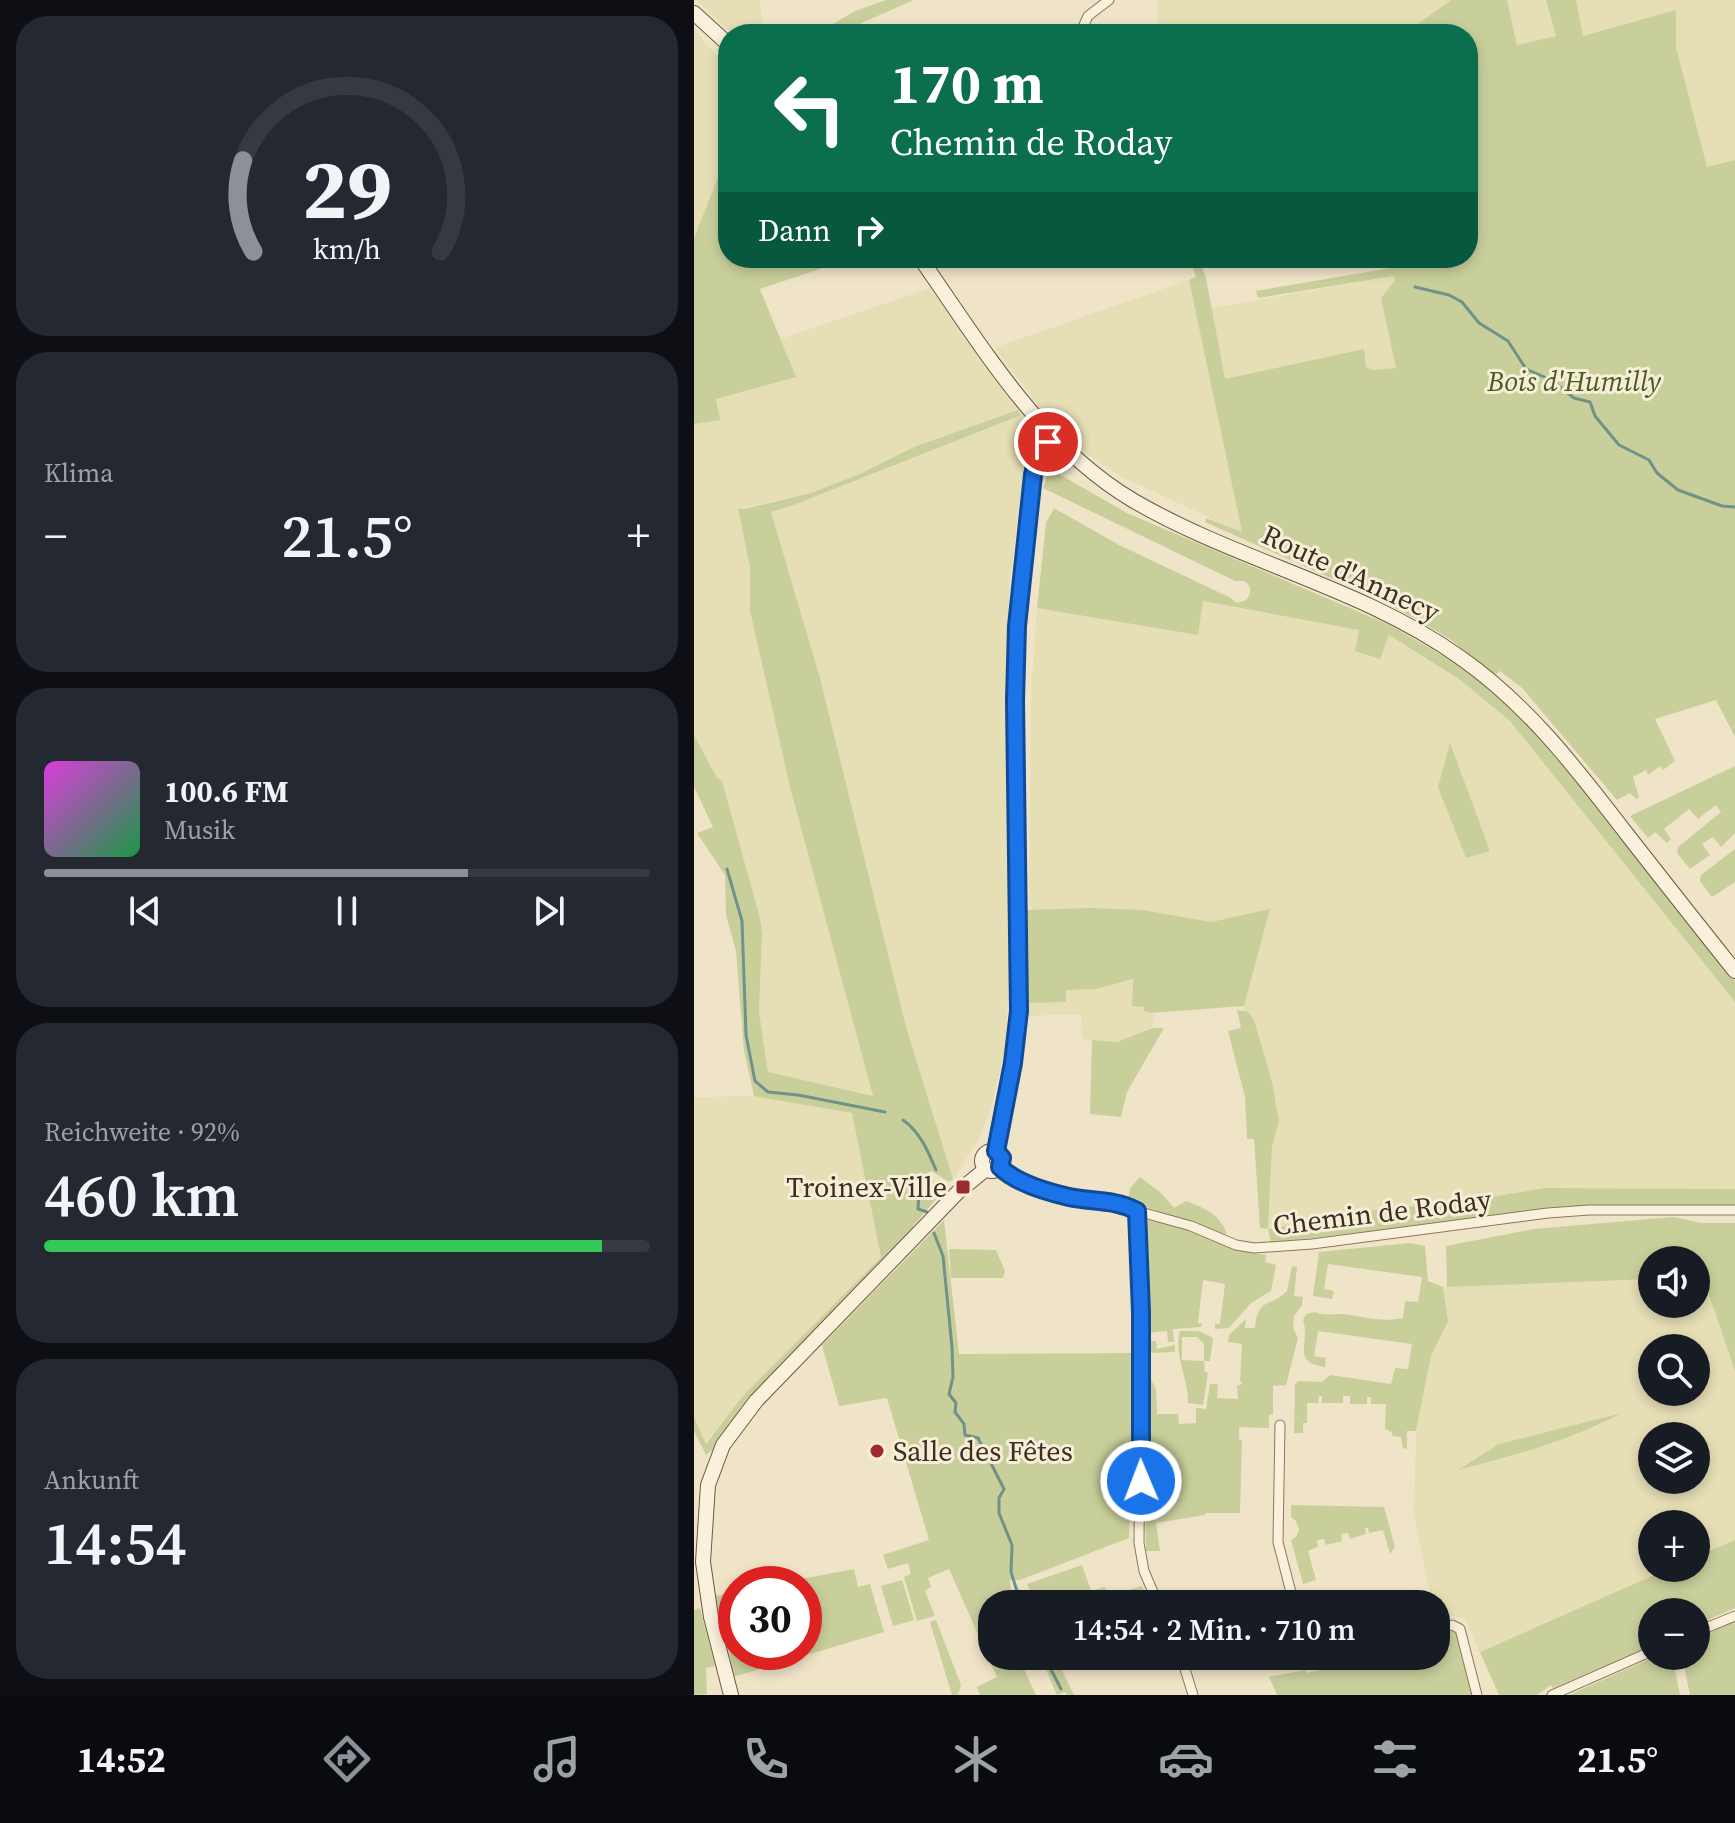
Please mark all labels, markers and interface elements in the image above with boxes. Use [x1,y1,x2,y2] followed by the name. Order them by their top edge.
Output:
[890,45,1044,122] text: 170 m
[758,56,862,160] icon: left
[890,118,1173,167] text: Chemin de Roday
[302,131,392,245] text: 29
[847,208,891,252] icon: right
[758,210,831,251] text: Dann
[313,229,381,269] text: km/h
[1486,362,1661,400] park label: Bois d'Humilly
[1014,408,1082,476] pin
[1026,420,1070,464] icon: arrive
[44,455,114,491] text: Klima
[281,495,413,577] text: 21.5°
[44,505,67,566] text: −
[627,505,650,566] text: +
[1256,515,1447,631] street label: Route d'Annecy
[164,771,289,812] text: 100.6 FM
[164,812,235,848] text: Musik
[123,889,167,933] icon: previous
[325,889,369,933] icon: pause
[527,889,571,933] icon: next
[44,1114,240,1150] text: Reichweite · 92%
[44,1154,240,1236] text: 460 km
[786,1168,947,1206] place label: Troinex-Ville
[954,1178,972,1196] marker: Troinex-Ville
[1271,1180,1494,1244] street label: Chemin de Roday
[1638,1246,1710,1670] map controls
[1638,1246,1710,1318] button: sound
[1638,1334,1710,1406] button: search
[1638,1422,1710,1494] button: layers
[893,1432,1073,1470] place label: Salle des Fêtes
[1099,1439,1183,1523] position arrow
[868,1442,886,1460] marker: Salle des Fêtes
[44,1462,139,1498] text: Ankunft
[44,1502,187,1584] text: 14:54
[1638,1510,1710,1582] button: +
[718,1566,822,1670] speed limit sign: 30
[1638,1598,1710,1670] button: −
[1073,1609,1355,1650] text: 14:54 · 2 Min. · 710 m
[319,1731,375,1787] icon: directions
[529,1731,585,1787] icon: music
[738,1731,794,1787] icon: phone
[948,1731,1004,1787] icon: climate
[1158,1731,1214,1787] icon: car
[1367,1731,1423,1787] icon: filters
[77,1735,166,1784] text: 14:52
[1577,1735,1658,1784] text: 21.5°

